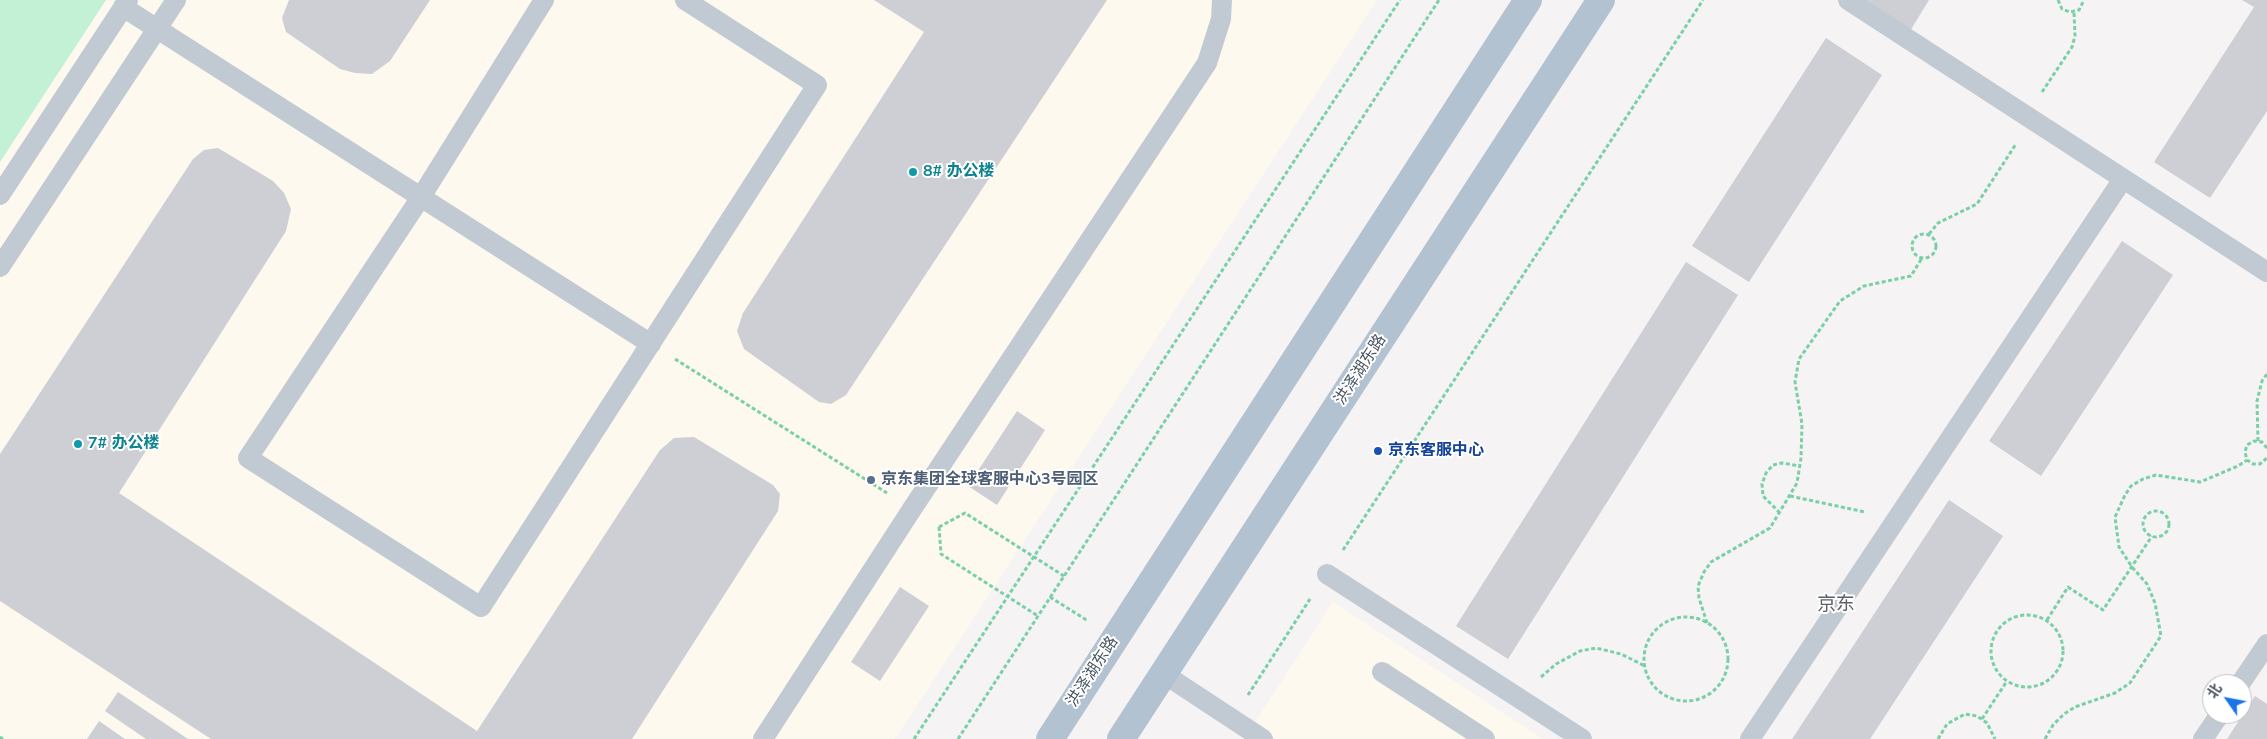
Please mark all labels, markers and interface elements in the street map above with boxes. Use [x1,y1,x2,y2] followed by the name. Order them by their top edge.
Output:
[923,162,995,182] place label: 8# 办公楼
[907,166,919,178] marker: 8# 办公楼
[1331,331,1391,409] street label: 洪泽湖东路
[88,434,160,454] place label: 7# 办公楼
[72,438,84,450] marker: 7# 办公楼
[1388,441,1484,461] place label: 京东客服中心
[1372,445,1384,457] marker: 京东客服中心
[881,470,1099,490] place label: 京东集团全球客服中心3号园区
[865,474,877,486] marker: 京东集团全球客服中心3号园区
[1817,594,1855,616] district label: 京东
[1063,633,1123,711] street label: 洪泽湖东路
[2202,674,2252,724] north arrow
[2203,680,2227,702] text: 北

